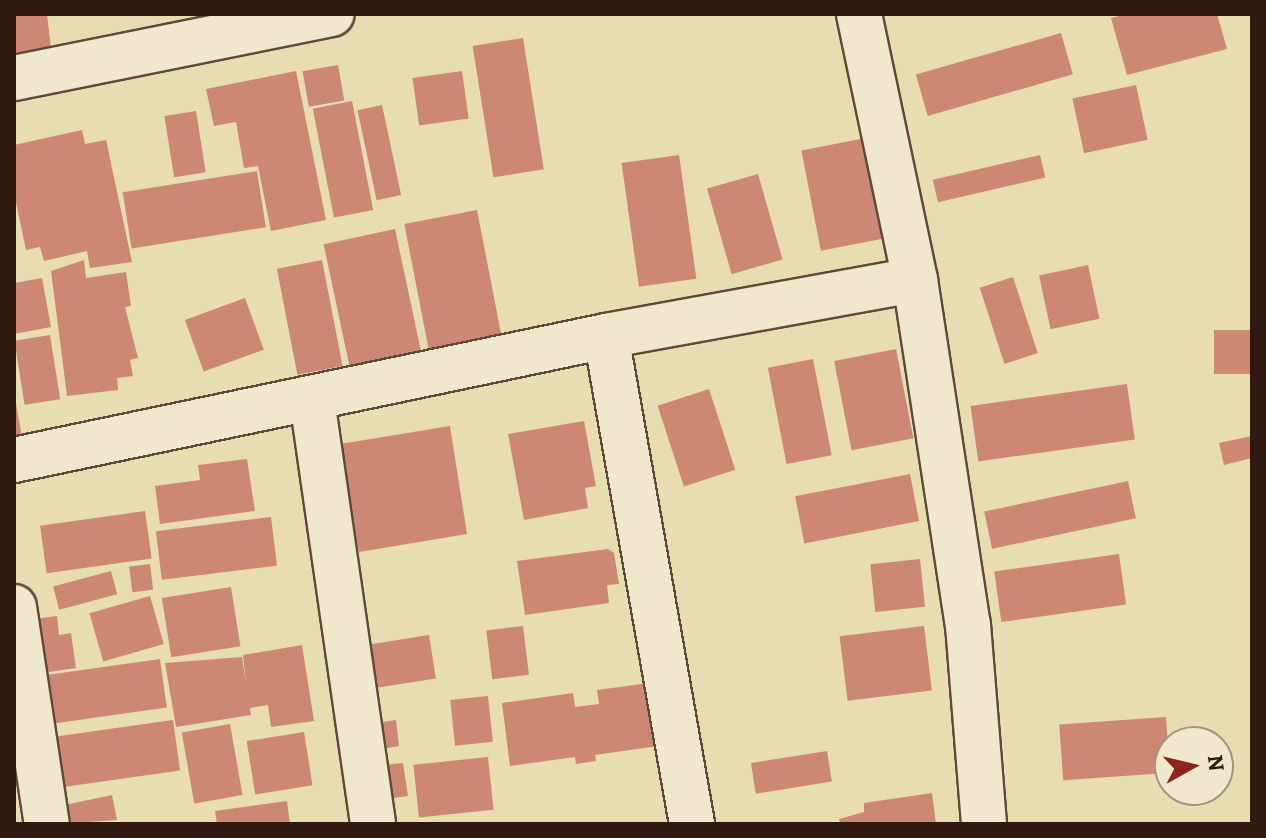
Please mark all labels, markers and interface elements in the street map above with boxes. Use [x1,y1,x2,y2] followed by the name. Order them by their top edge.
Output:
[1154,726,1234,806] north arrow
[1200,753,1232,773] text: N

